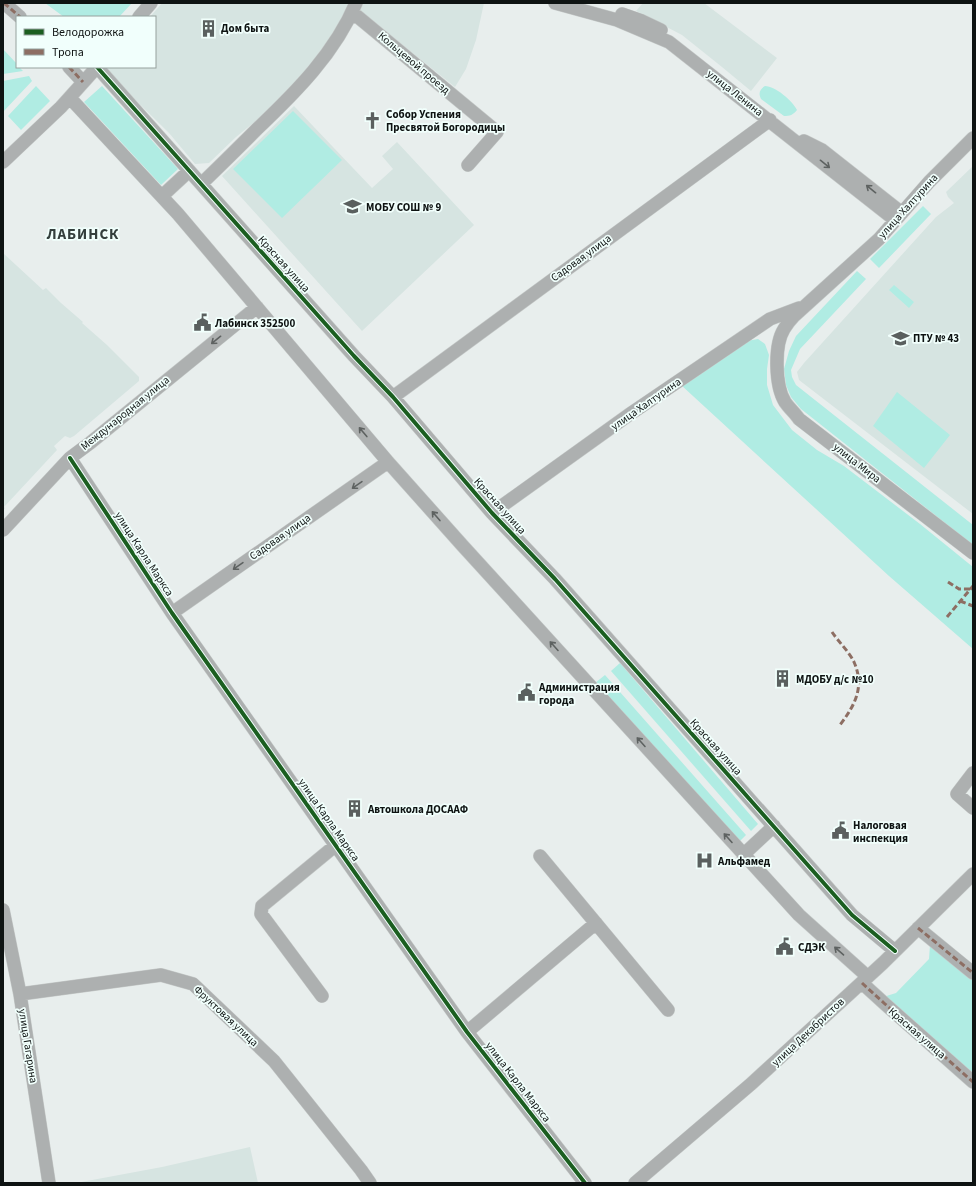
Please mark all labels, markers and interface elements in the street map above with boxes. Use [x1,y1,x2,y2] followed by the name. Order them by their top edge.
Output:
[16,16,156,68] legend
[198,18,218,38] building icon: Дом быта
[221,21,270,36] place label: Дом быта
[52,24,124,41] text: Велодорожка
[375,28,453,98] street label: Кольцевой проезд
[52,44,84,61] text: Тропа
[704,66,766,120] street label: улица Ленина
[386,107,505,135] place label: Собор Успения Пресвятой Богородицы
[363,110,383,130] church icon: Собор Успения Пресвятой Богородицы
[820,160,831,169] one-way arrow
[875,170,941,242] street label: улица Халтурина
[866,185,877,193] one-way arrow
[343,197,363,217] school or university icon: МОБУ СОШ № 9
[366,200,441,215] place label: МОБУ СОШ № 9
[46,224,119,245] district label: ЛАБИНСК
[548,231,614,285] street label: Садовая улица
[255,232,313,296] street label: Красная улица
[192,313,212,333] public building icon: Лабинск 352500
[214,316,295,331] place label: Лабинск 352500
[890,328,910,348] school or university icon: ПТУ № 43
[913,331,959,346] place label: ПТУ № 43
[210,336,221,344] one-way arrow
[77,372,173,454] street label: Международная улица
[608,374,684,434] street label: улица Халтурина
[359,427,368,437] one-way arrow
[830,440,884,486] street label: улица Мира
[471,474,529,538] street label: Красная улица
[351,480,362,489] one-way arrow
[111,509,177,599] street label: улица Карла Маркса
[246,510,314,564] street label: Садовая улица
[432,511,441,521] one-way arrow
[233,562,244,570] one-way arrow
[549,641,558,651] one-way arrow
[773,669,793,689] building icon: МДОБУ д/с №10
[796,672,874,687] place label: МДОБУ д/с №10
[538,680,620,708] place label: Администрация города
[516,683,536,703] public building icon: Администрация города
[687,715,745,779] street label: Красная улица
[636,737,646,747] one-way arrow
[295,776,363,864] street label: улица Карла Маркса
[345,799,365,819] building icon: Автошкола ДОСААФ
[367,802,468,817] place label: Автошкола ДОСААФ
[853,818,908,846] place label: Налоговая инспекция
[830,821,850,841] public building icon: Налоговая инспекция
[724,833,733,843] one-way arrow
[695,851,715,871] hospital icon: Альфамед
[717,854,771,869] place label: Альфамед
[775,937,795,957] public building icon: СДЭК
[798,940,825,955] place label: СДЭК
[834,946,844,956] one-way arrow
[190,982,262,1050] street label: Фруктовая улица
[768,994,848,1070] street label: улица Декабристов
[885,1004,949,1062] street label: Красная улица
[15,1008,41,1084] street label: улица Гагарина
[482,1039,554,1125] street label: улица Карла Маркса

